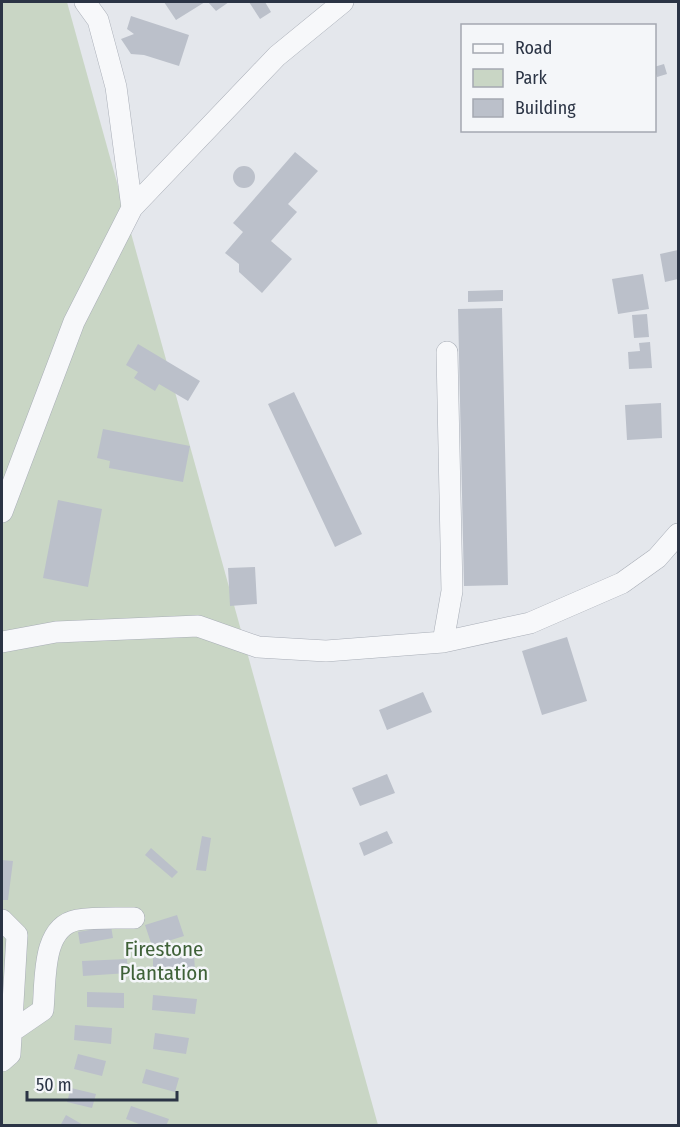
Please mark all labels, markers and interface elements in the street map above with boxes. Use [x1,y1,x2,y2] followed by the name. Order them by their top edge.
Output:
[461,24,656,132] legend
[515,37,552,59] text: Road
[515,67,548,89] text: Park
[515,97,576,119] text: Building
[120,936,208,986] park label: Firestone Plantation
[27,1064,177,1102] scale bar
[36,1074,72,1096] text: 50 m

